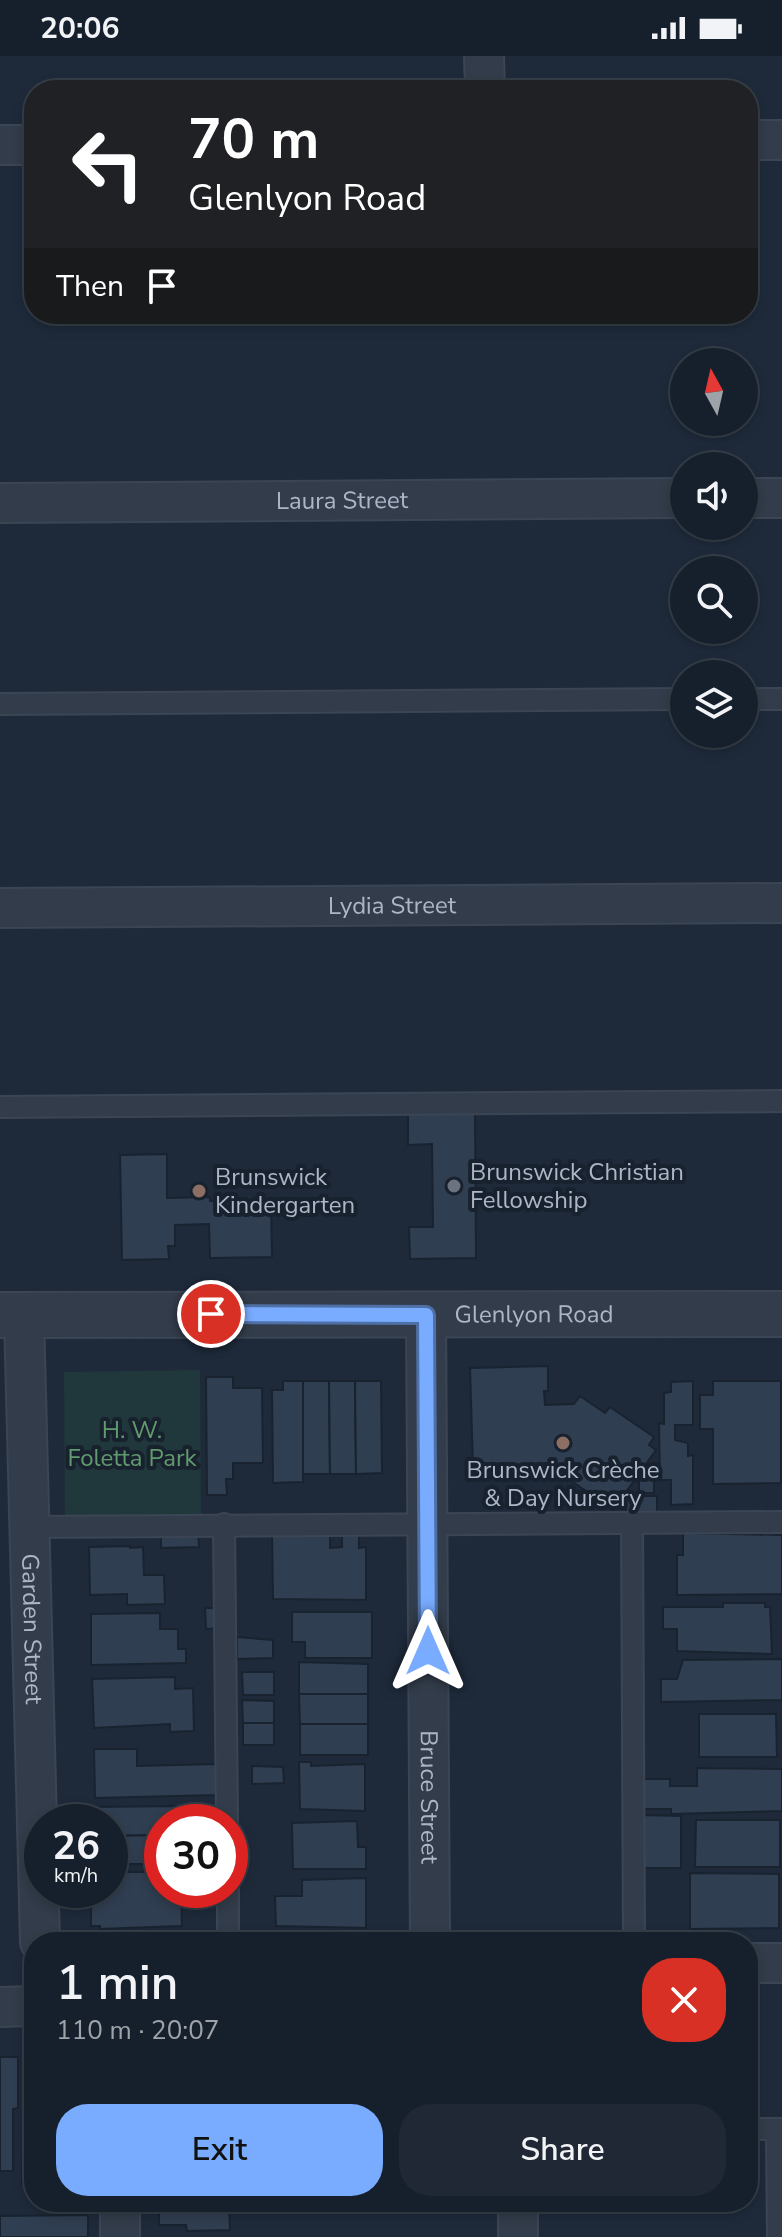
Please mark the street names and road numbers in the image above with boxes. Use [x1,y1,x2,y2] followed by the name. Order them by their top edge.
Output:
[276,484,409,517] street label: Laura Street
[328,889,457,922] street label: Lydia Street
[455,1298,613,1330] street label: Glenlyon Road
[14,1553,50,1705] street label: Garden Street
[413,1730,446,1865] street label: Bruce Street

